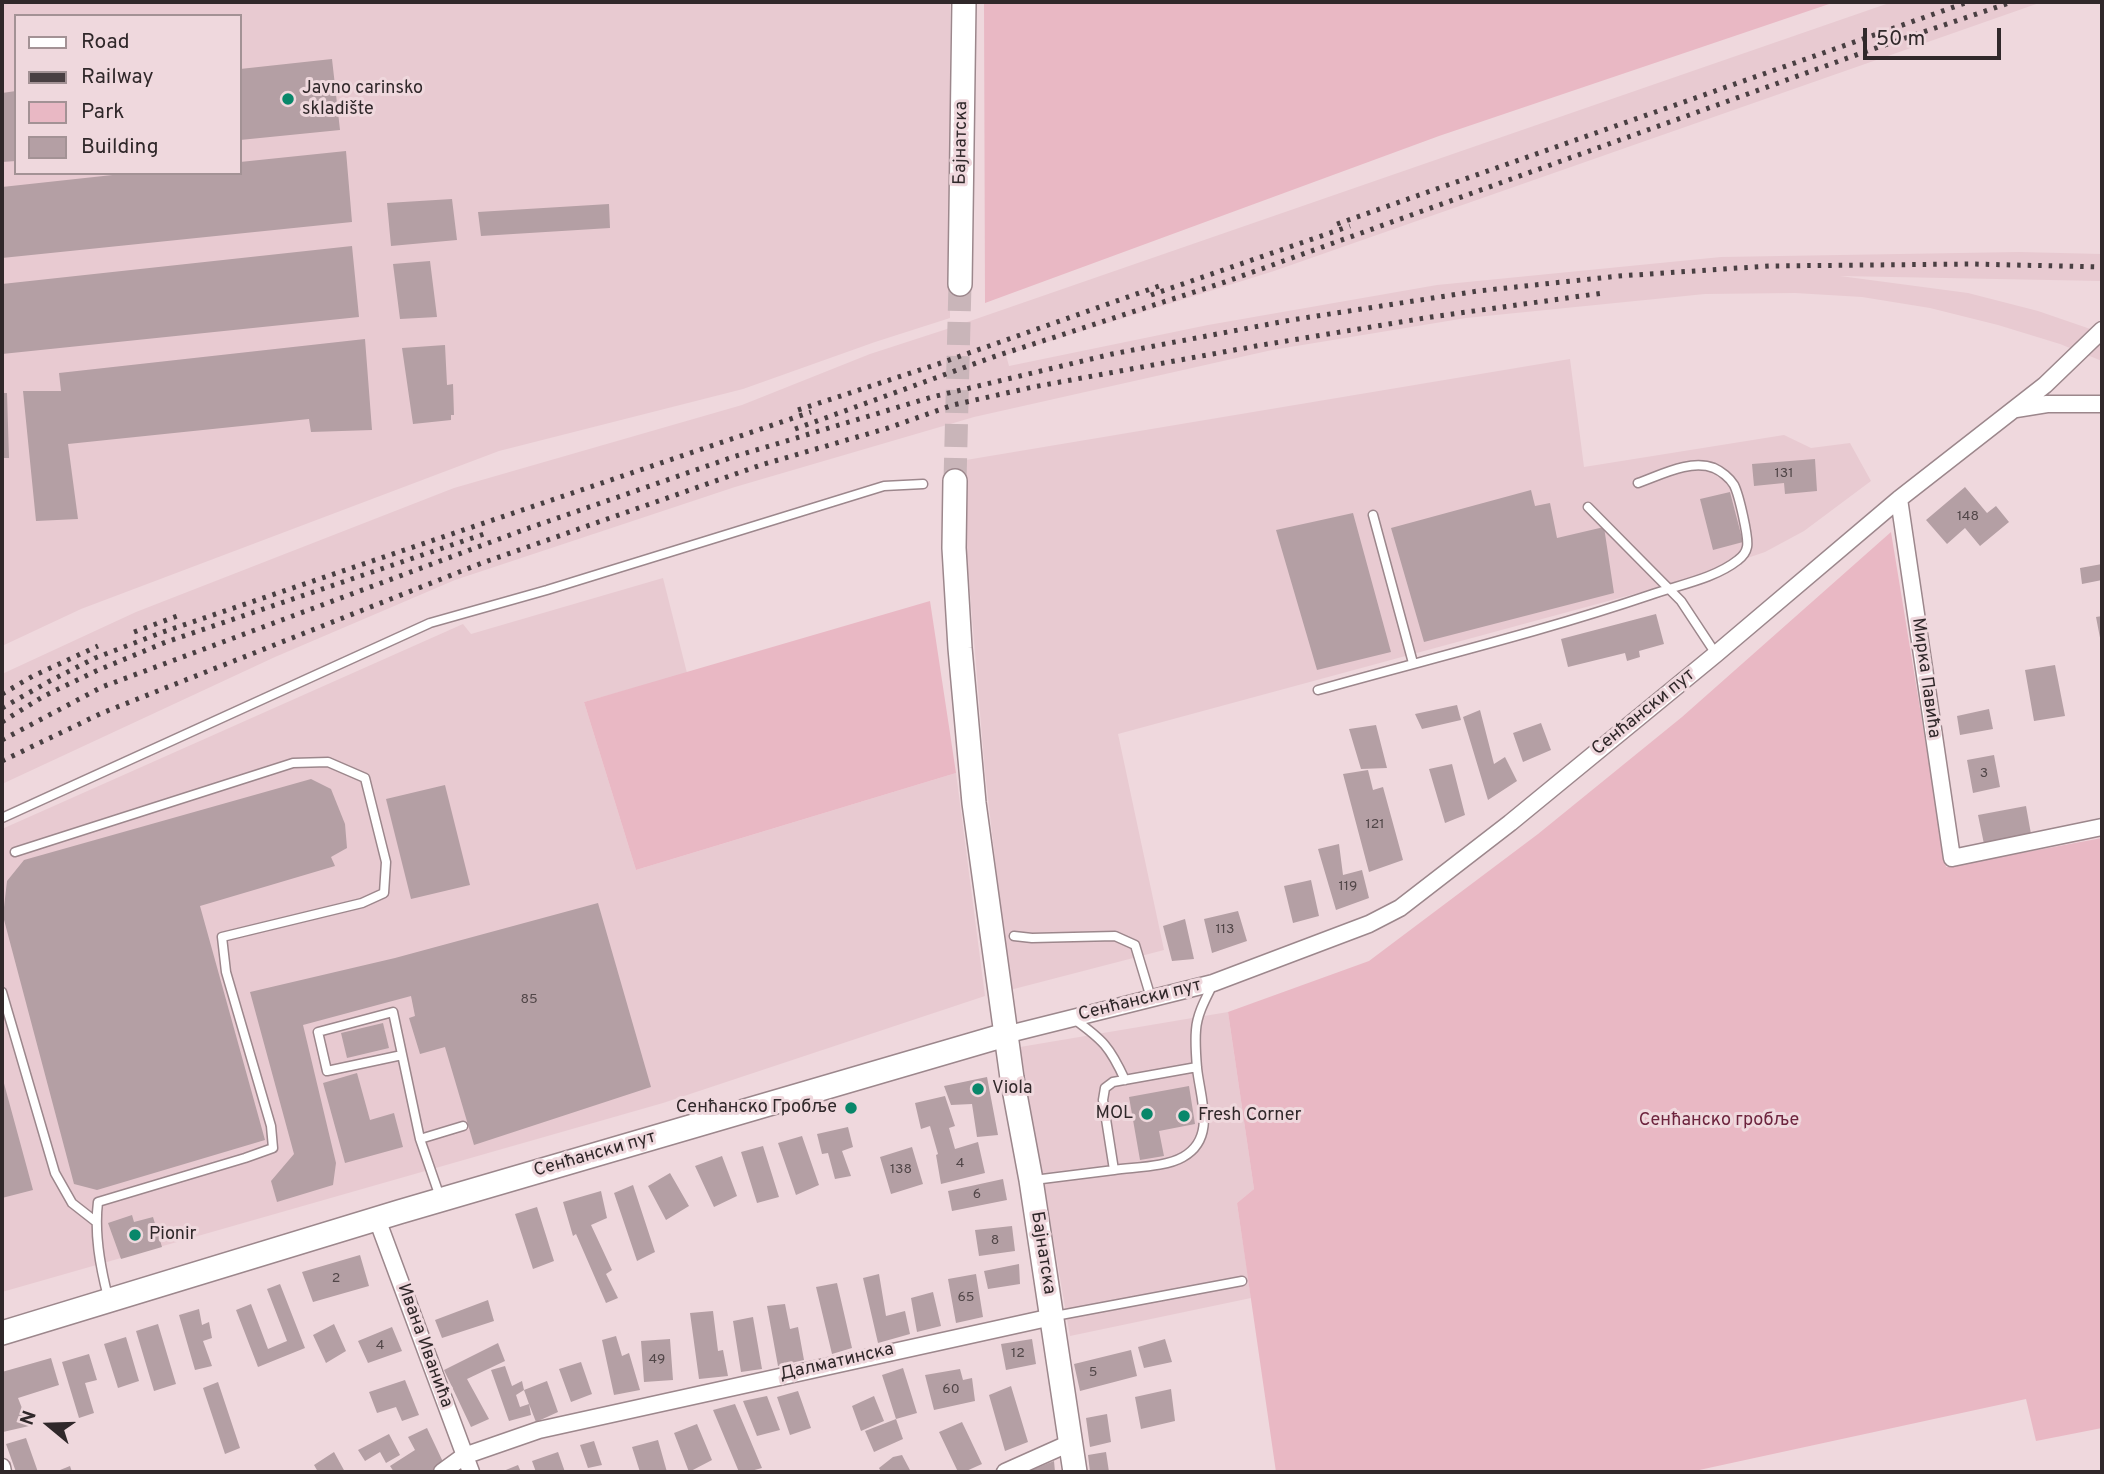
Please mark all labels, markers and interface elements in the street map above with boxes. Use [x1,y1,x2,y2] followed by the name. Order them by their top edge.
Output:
[14,14,242,175] legend
[1866,14,2004,58] scale bar
[1876,26,1925,53] text: 50 m
[81,29,130,56] text: Road
[81,64,154,91] text: Railway
[302,78,423,120] place label: Javno carinsko skladište
[280,91,296,107] marker: Javno carinsko skladište
[81,99,124,126] text: Park
[950,101,974,185] street label: Бајнатска
[81,134,159,161] text: Building
[1775,466,1793,482] house number: 131
[1957,509,1979,525] house number: 148
[1906,616,1944,740] street label: Мирка Павића
[1588,665,1700,761] street label: Сенћански пут
[1980,766,1988,782] house number: 3
[1365,817,1385,833] house number: 121
[1339,879,1357,895] house number: 119
[1216,922,1234,938] house number: 113
[1076,975,1204,1027] street label: Сенћански пут
[520,992,538,1008] house number: 85
[992,1078,1033,1100] place label: Viola
[970,1081,986,1097] marker: Viola
[676,1097,837,1119] place label: Сенћанско Гробље
[843,1100,859,1116] marker: Сенћанско Гробље
[1095,1103,1133,1125] place label: MOL
[1198,1105,1301,1127] place label: Fresh Corner
[1139,1106,1155,1122] marker: MOL
[1176,1108,1192,1124] marker: Fresh Corner
[1639,1110,1799,1132] park label: Сенћанско гробље
[532,1127,658,1183] street label: Сенћански пут
[956,1156,964,1172] house number: 4
[890,1162,912,1178] house number: 138
[973,1187,981,1203] house number: 6
[1025,1210,1059,1296] street label: Бајнатска
[149,1224,197,1246] place label: Pionir
[127,1227,143,1243] marker: Pionir
[991,1233,999,1249] house number: 8
[332,1271,340,1287] house number: 2
[392,1281,456,1411] street label: Ивана Иванића
[957,1290,975,1306] house number: 65
[376,1338,384,1354] house number: 4
[778,1339,896,1387] street label: Далматинска
[1011,1346,1025,1362] house number: 12
[649,1352,665,1368] house number: 49
[1089,1365,1097,1381] house number: 5
[942,1382,960,1398] house number: 60
[14,1390,84,1460] north arrow
[16,1408,43,1429] text: N

